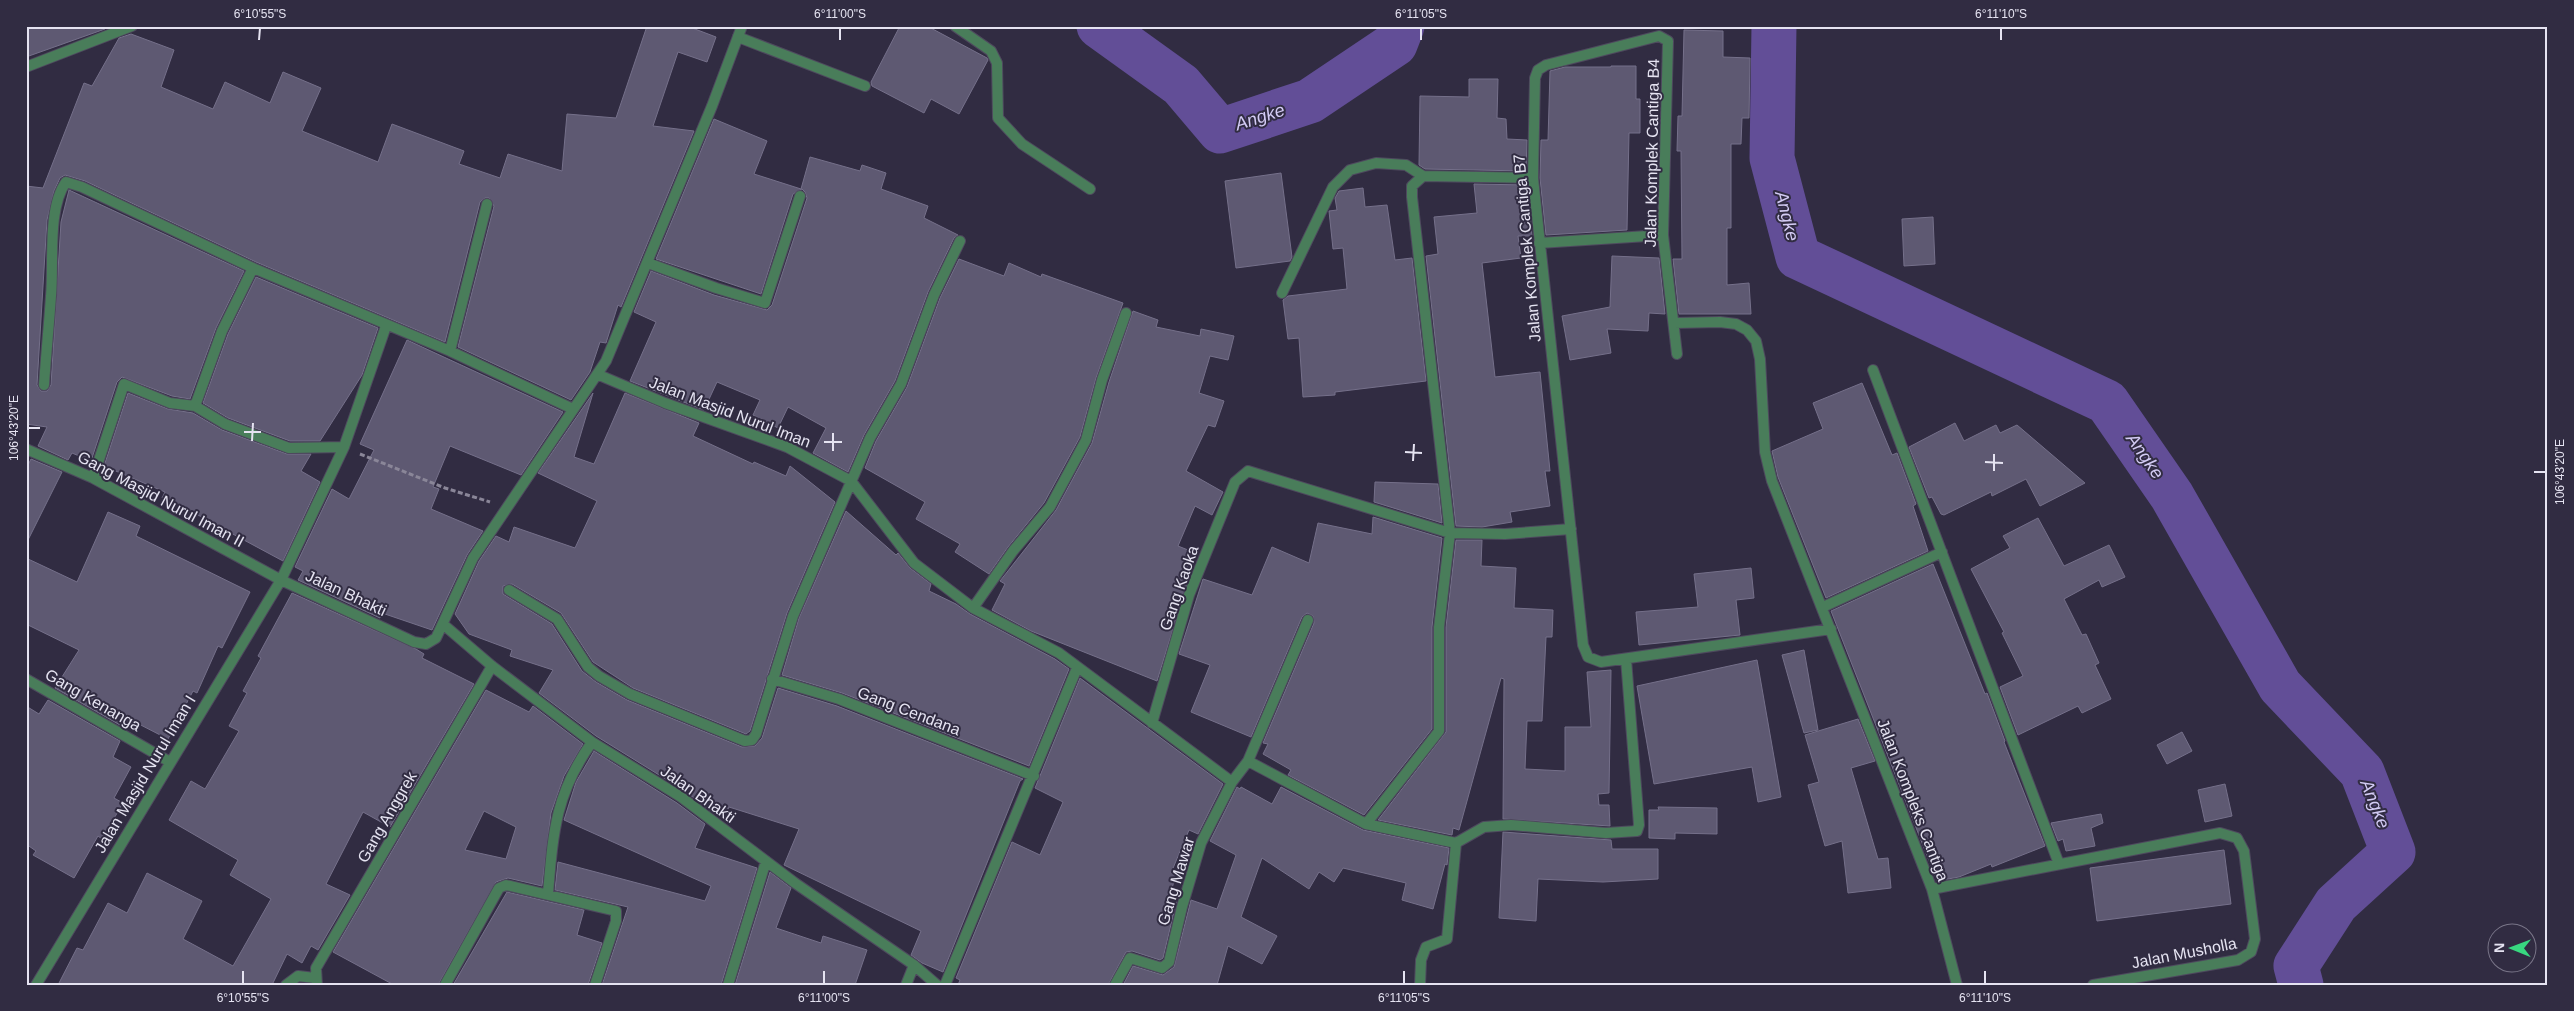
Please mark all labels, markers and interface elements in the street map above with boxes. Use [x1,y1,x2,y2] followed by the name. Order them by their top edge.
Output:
[234,7,286,21] text: 6°10'55"S
[814,7,866,21] text: 6°11'00"S
[1395,7,1447,21] text: 6°11'05"S
[1975,7,2027,21] text: 6°11'10"S
[1642,58,1662,247] street label: Jalan Komplek Cantiga B4
[1232,100,1287,135] water label: Angke
[1510,153,1544,343] street label: Jalan Komplek Cantiga B7
[1771,188,1803,243] water label: Angke
[647,373,813,451] street label: Jalan Masjid Nurul Iman
[7,395,21,461] text: 106°43'20"E
[2122,429,2168,483] water label: Angke
[2553,439,2567,505] text: 106°43'20"E
[75,448,247,550] street label: Gang Masjid Nurul Iman II
[1156,543,1202,633] street label: Gang Kaoka
[303,567,389,619] street label: Jalan Bhakti
[42,666,144,734] street label: Gang Kenanga
[855,684,963,738] street label: Gang Cendana
[91,692,199,856] street label: Jalan Masjid Nurul Iman I
[1874,716,1952,884] street label: Jalan Kompleks Cantiga
[657,762,739,826] street label: Jalan Bhakti
[354,768,420,866] street label: Gang Anggrek
[2356,776,2394,831] water label: Angke
[1154,834,1198,927] street label: Gang Mawar
[2486,924,2536,974] north arrow
[2130,934,2238,972] street label: Jalan Musholla
[2491,943,2507,953] text: N
[217,991,269,1005] text: 6°10'55"S
[798,991,850,1005] text: 6°11'00"S
[1378,991,1430,1005] text: 6°11'05"S
[1959,991,2011,1005] text: 6°11'10"S

